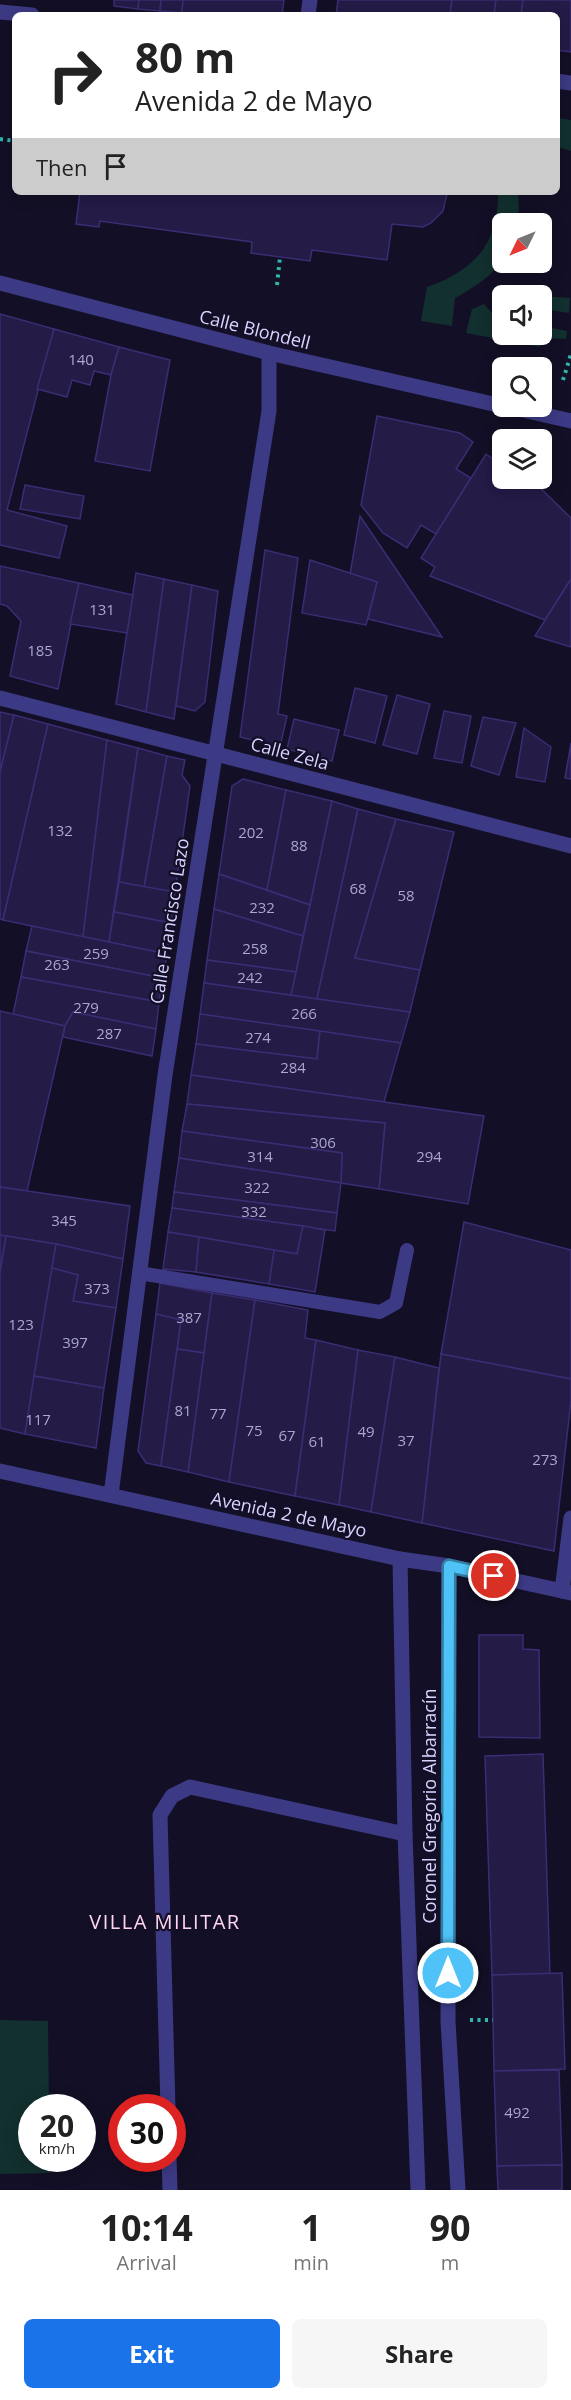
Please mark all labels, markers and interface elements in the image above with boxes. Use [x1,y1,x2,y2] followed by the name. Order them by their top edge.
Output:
[135,28,235,85] text: 80 m
[36,36,114,114] icon: right
[135,82,373,119] text: Avenida 2 de Mayo
[99,150,132,183] icon: arrive
[36,152,87,182] text: Then
[492,213,552,273] north arrow
[492,213,552,489] map controls
[492,285,552,345] button: sound
[197,304,313,354] street label: Calle Blondell
[68,349,94,369] house number: 140
[492,357,552,417] button: search
[492,429,552,489] button: layers
[89,599,115,619] house number: 131
[27,640,53,660] house number: 185
[248,731,332,775] street label: Calle Zela
[47,820,73,840] house number: 132
[238,822,264,842] house number: 202
[290,835,308,855] house number: 88
[144,836,194,1006] street label: Calle Francisco Lazo
[349,878,367,898] house number: 68
[397,885,415,905] house number: 58
[249,897,275,917] house number: 232
[242,938,268,958] house number: 258
[83,943,109,963] house number: 259
[44,954,70,974] house number: 263
[237,967,263,987] house number: 242
[73,997,99,1017] house number: 279
[291,1003,317,1023] house number: 266
[96,1023,122,1043] house number: 287
[245,1027,271,1047] house number: 274
[280,1057,306,1077] house number: 284
[310,1132,336,1152] house number: 306
[247,1146,273,1166] house number: 314
[416,1146,442,1166] house number: 294
[244,1177,270,1197] house number: 322
[241,1201,267,1221] house number: 332
[51,1210,77,1230] house number: 345
[84,1278,110,1298] house number: 373
[176,1307,202,1327] house number: 387
[8,1314,34,1334] house number: 123
[62,1332,88,1352] house number: 397
[174,1400,192,1420] house number: 81
[209,1403,227,1423] house number: 77
[25,1409,51,1429] house number: 117
[245,1420,263,1440] house number: 75
[357,1421,375,1441] house number: 49
[278,1425,296,1445] house number: 67
[397,1430,415,1450] house number: 37
[308,1431,326,1451] house number: 61
[532,1449,558,1469] house number: 273
[209,1486,369,1542] street label: Avenida 2 de Mayo
[468,1550,519,1601] pin
[477,1559,510,1592] icon: arrive
[417,1688,441,1924] street label: Coronel Gregorio Albarracín
[89,1908,241,1935] district label: VILLA MILITAR
[416,1941,480,2005] position arrow
[108,2094,186,2172] speed limit sign: 30
[504,2102,530,2122] house number: 492
[40,2105,74,2146] text: 20
[39,2138,75,2158] text: km/h
[100,2203,193,2252] text: 10:14
[301,2203,322,2252] text: 1
[429,2203,471,2252] text: 90
[117,2249,177,2276] text: Arrival
[293,2249,329,2276] text: min
[441,2249,459,2276] text: m
[24,2319,280,2388] button: Exit
[292,2319,547,2388] button: Share

